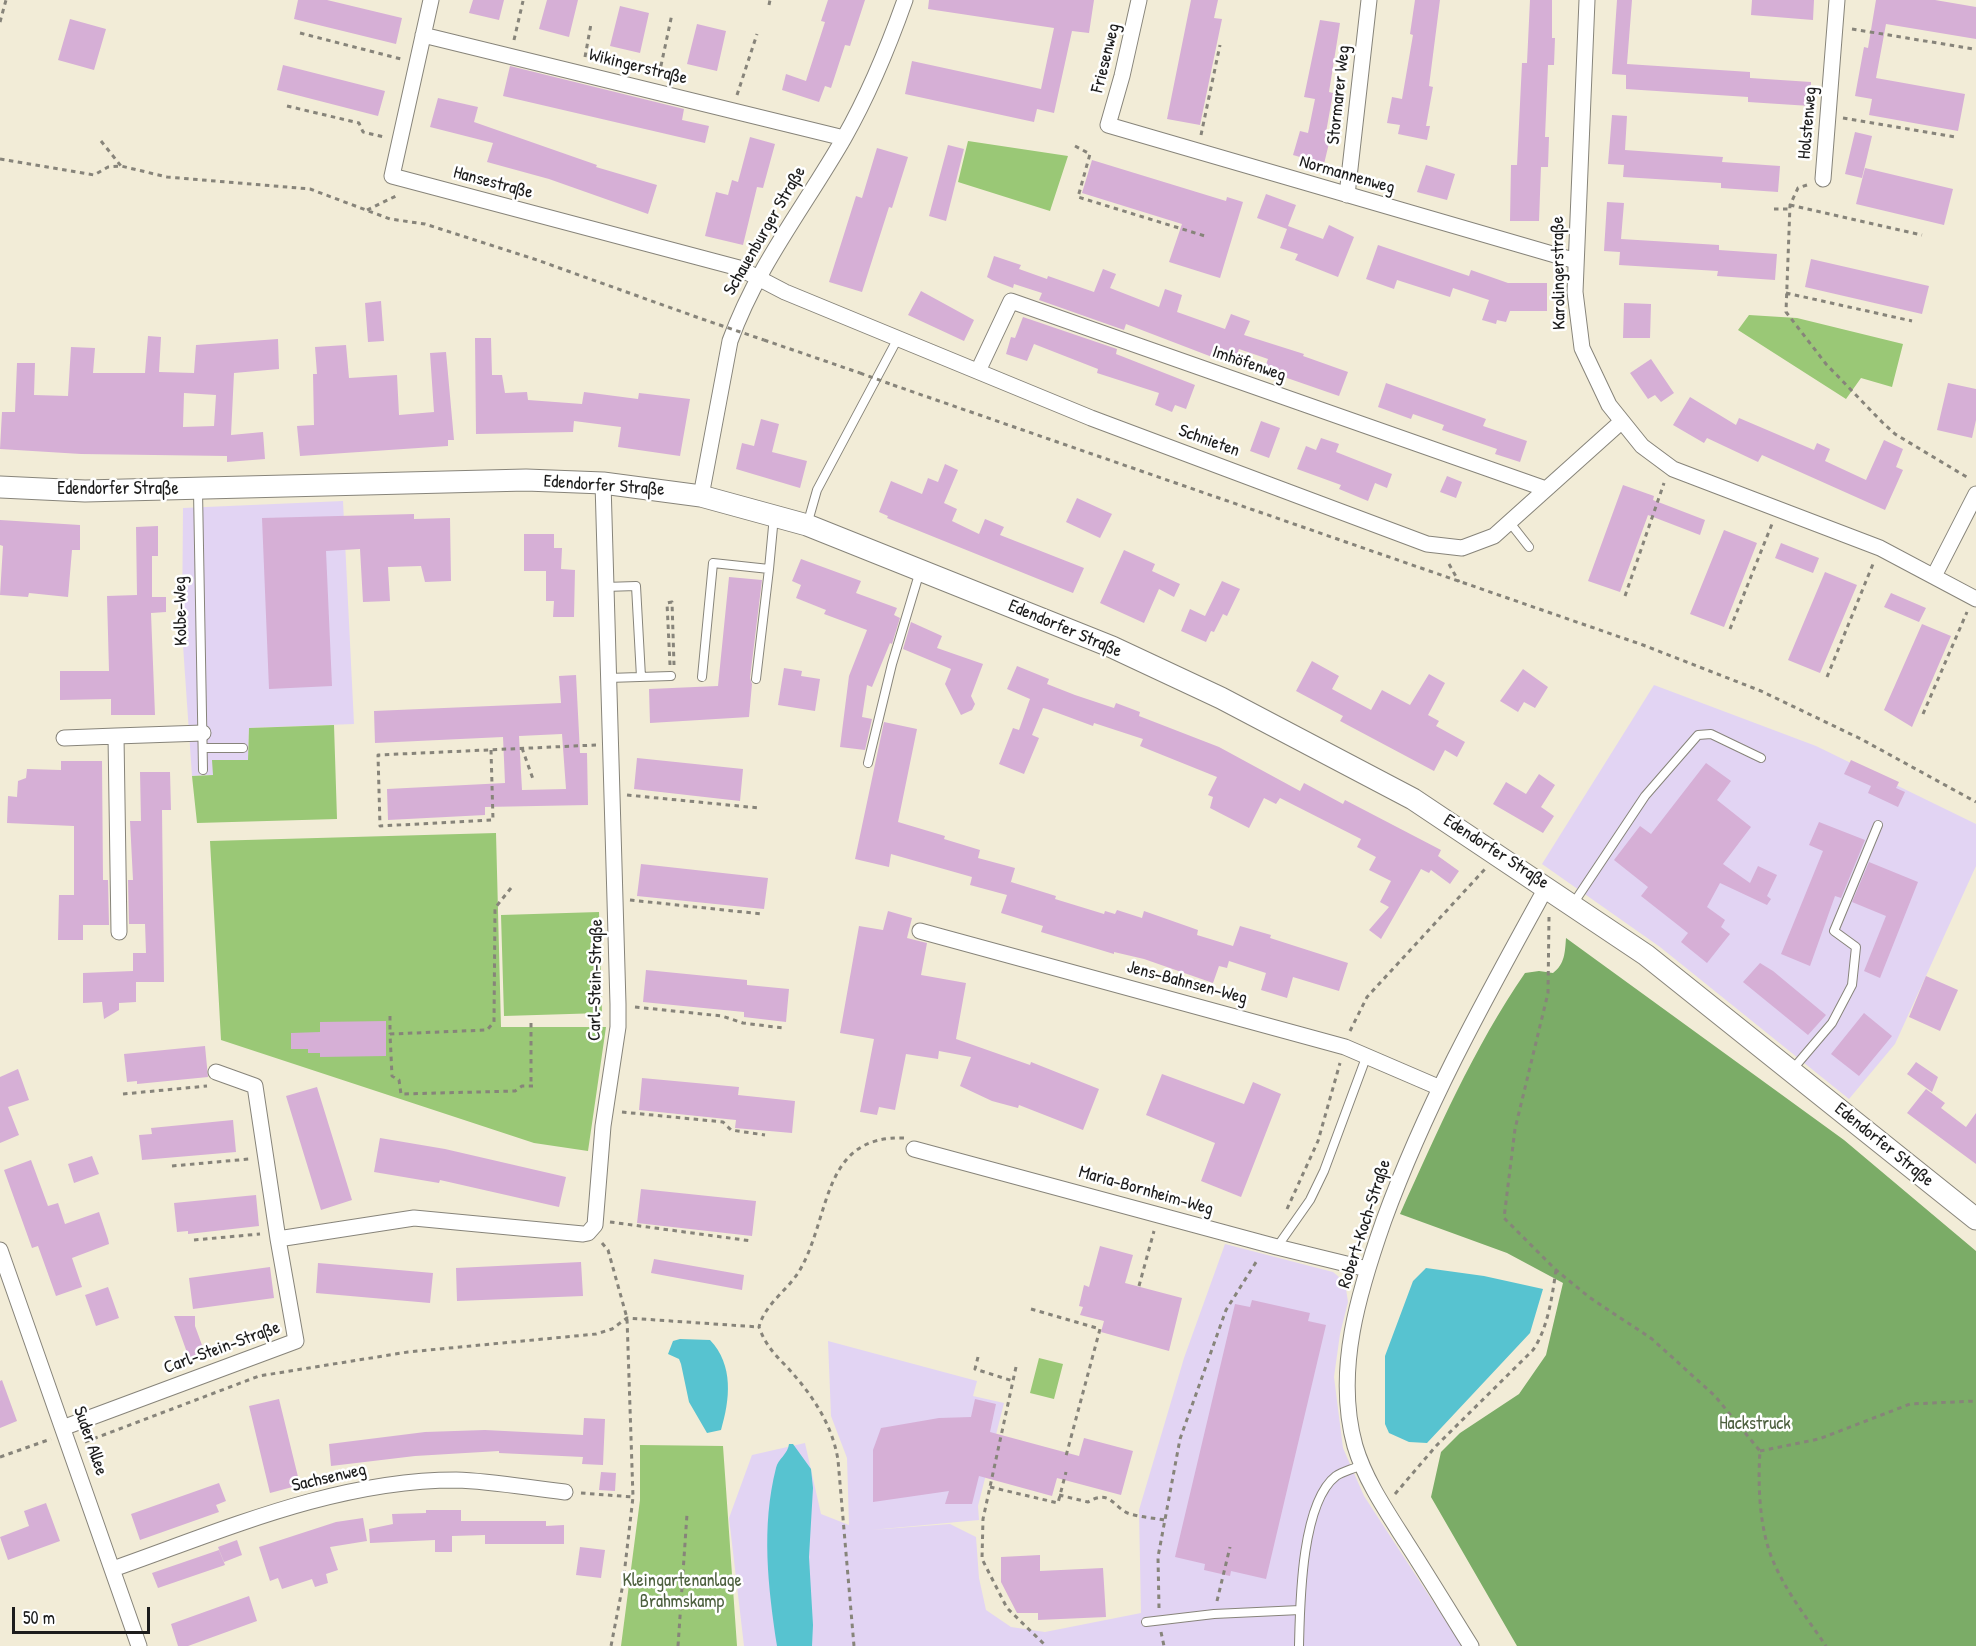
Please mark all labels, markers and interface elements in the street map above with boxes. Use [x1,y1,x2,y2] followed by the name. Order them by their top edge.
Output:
[1087,21,1125,95] street label: Friesenweg
[587,44,689,90] street label: Wikingerstraße
[1323,44,1355,146] street label: Stormarer Weg
[1794,86,1822,160] street label: Holstenweg
[1297,151,1397,199] street label: Normannenweg
[451,162,535,204] street label: Hansestraße
[719,163,811,299] street label: Schauenburger Straße
[1547,216,1571,330] street label: Karolingerstraße
[1209,341,1289,387] street label: Imhöfenweg
[1175,420,1243,462] street label: Schnieten
[543,471,665,501] street label: Edendorfer Straße
[57,478,179,500] street label: Edendorfer Straße
[170,576,192,646] street label: Kolbe-Weg
[1005,595,1125,663] street label: Edendorfer Straße
[1439,810,1553,894] street label: Edendorfer Straße
[584,919,608,1041] street label: Carl-Stein-Straße
[1124,957,1250,1009] street label: Jens-Bahnsen-Weg
[1830,1098,1938,1192] street label: Edendorfer Straße
[1334,1157,1396,1291] street label: Robert-Koch-Straße
[1076,1161,1216,1221] street label: Maria-Bornheim-Weg
[161,1317,283,1379] street label: Carl-Stein-Straße
[68,1404,112,1478] street label: Suder Allee
[1719,1413,1791,1435] park label: Hackstruck
[290,1459,368,1497] street label: Sachsenweg
[622,1570,742,1612] park label: Kleingartenanlage Brahmskamp
[15,1595,153,1633] scale bar
[23,1605,55,1630] text: 50 m

